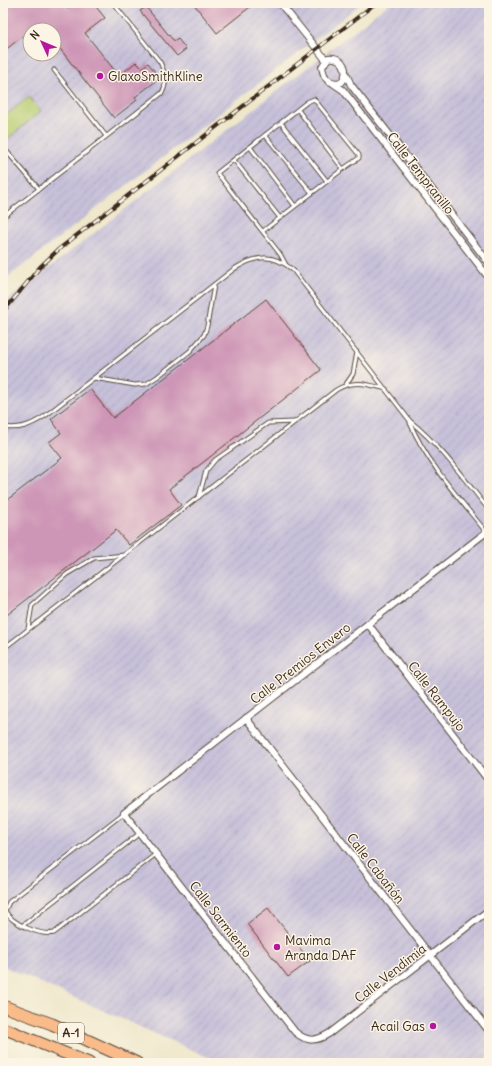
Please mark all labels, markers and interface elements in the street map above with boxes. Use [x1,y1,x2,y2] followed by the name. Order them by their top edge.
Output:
[22,22,62,62] north arrow
[27,27,42,43] text: N
[108,68,203,85] place label: GlaxoSmithKline
[95,71,105,81] marker: GlaxoSmithKline
[383,129,458,218] street label: Calle Tempranillo
[247,619,354,708] street label: Calle Premios Envero
[404,658,469,735] street label: Calle Rampujo
[343,830,409,907] street label: Calle Cabañón
[186,878,256,961] street label: Calle Sarmiento
[285,932,357,964] place label: Mavima Aranda DAF
[351,940,430,1007] street label: Calle Vendimia
[272,942,282,952] marker: Mavima Aranda DAF
[371,1018,425,1035] place label: Acail Gas
[428,1021,438,1031] marker: Acail Gas
[58,1023,84,1043] road number: A-1

